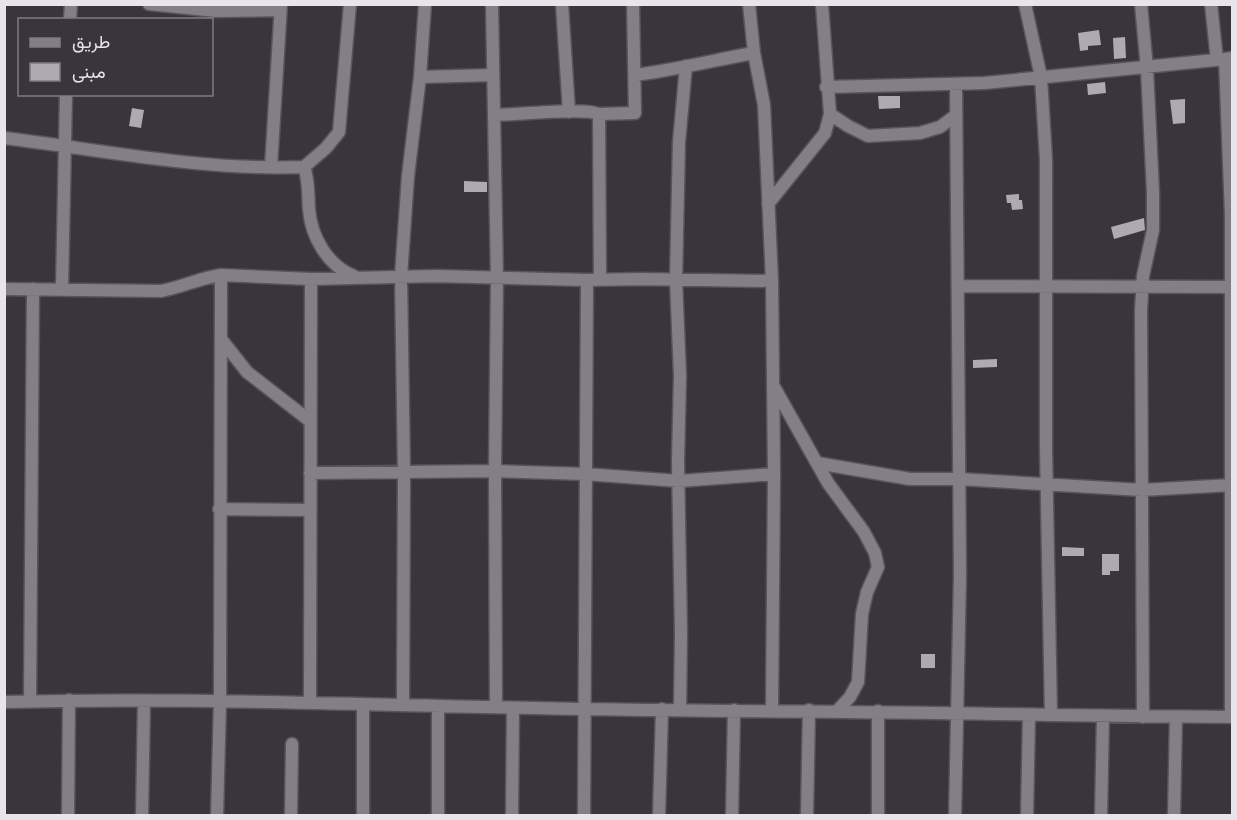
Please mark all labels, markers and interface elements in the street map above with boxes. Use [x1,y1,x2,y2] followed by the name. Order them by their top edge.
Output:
[18,18,213,96] legend
[72,30,110,53] text: طريق
[72,60,106,83] text: مبنى

